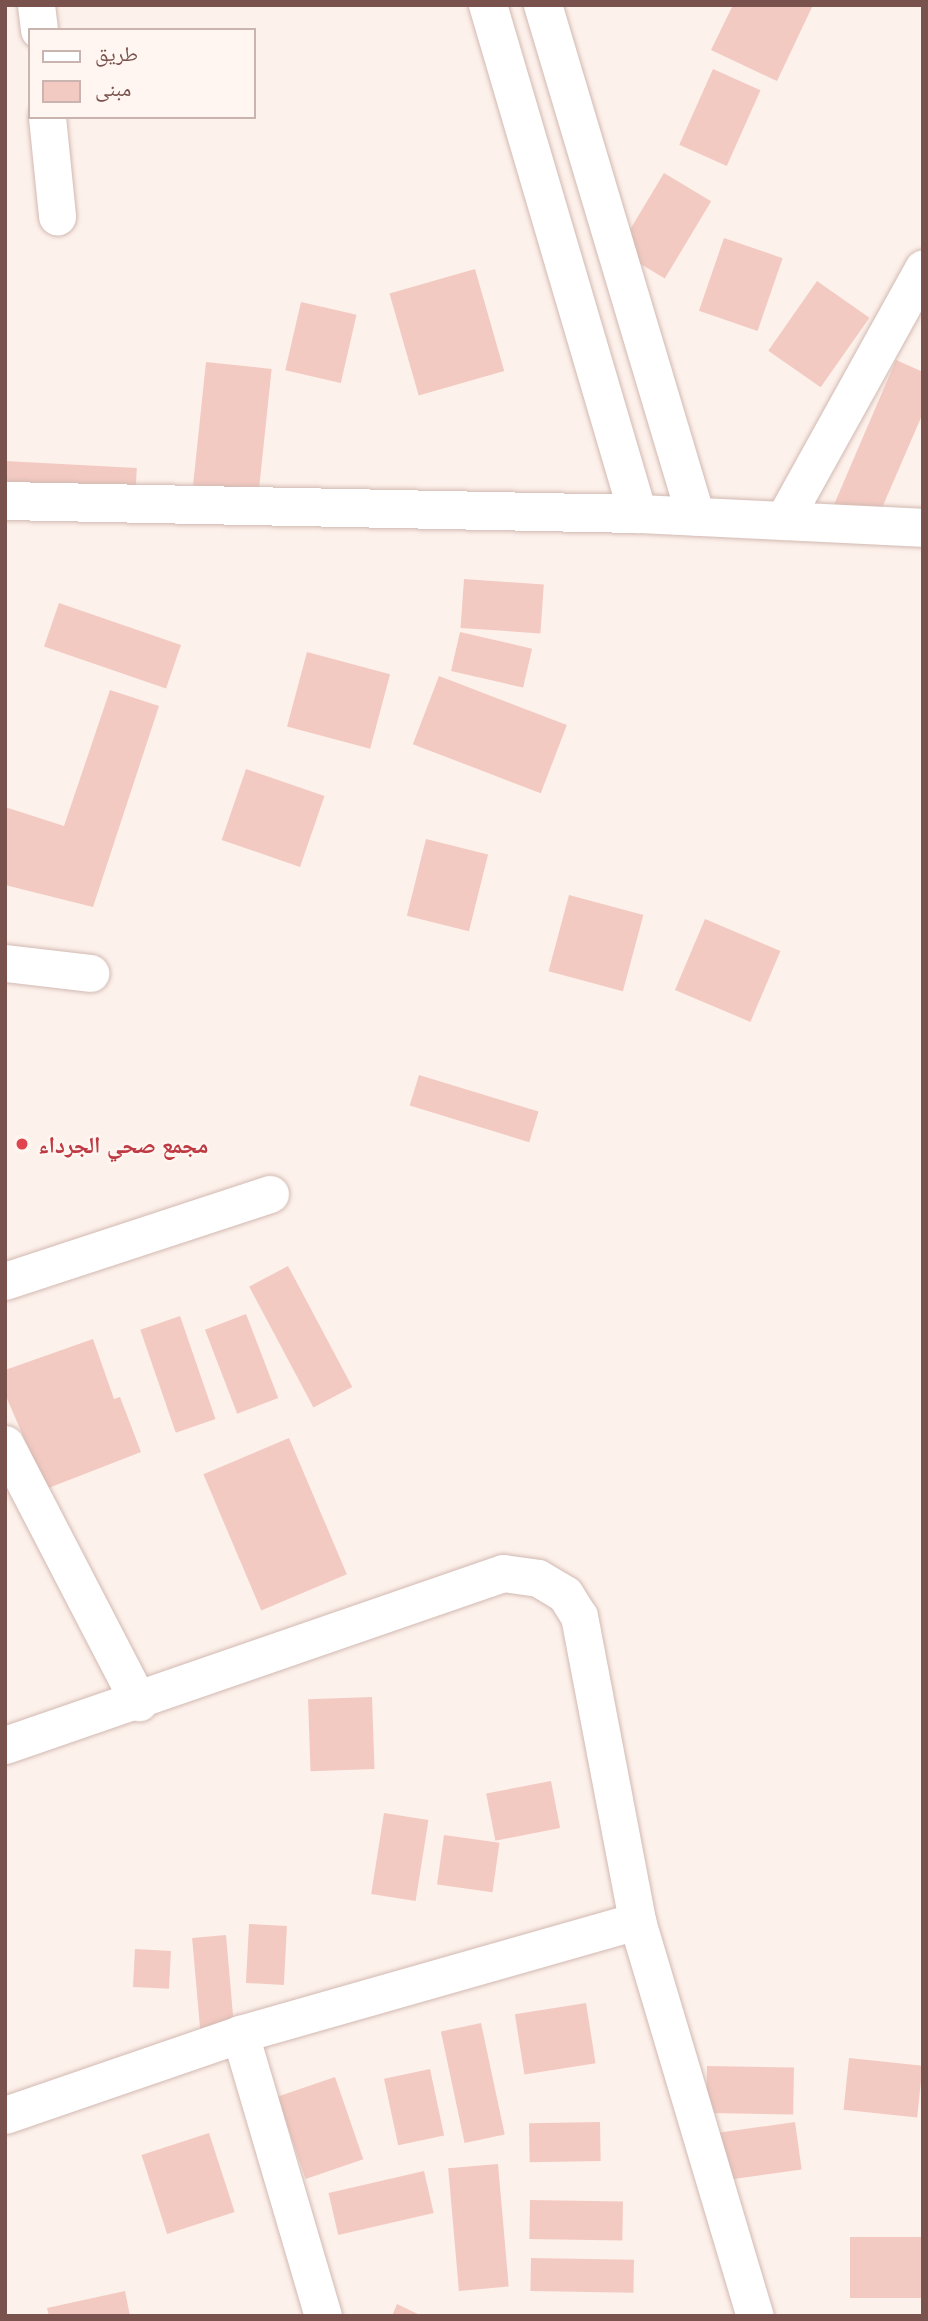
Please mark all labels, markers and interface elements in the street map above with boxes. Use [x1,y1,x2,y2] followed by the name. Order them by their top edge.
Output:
[28,28,256,119] legend
[95,39,138,67] text: طريق
[95,74,131,102] text: مبنى
[38,1130,208,1158] place label: مجمع صحي الجرداء
[12,1134,32,1154] marker: مجمع صحي الجرداء

